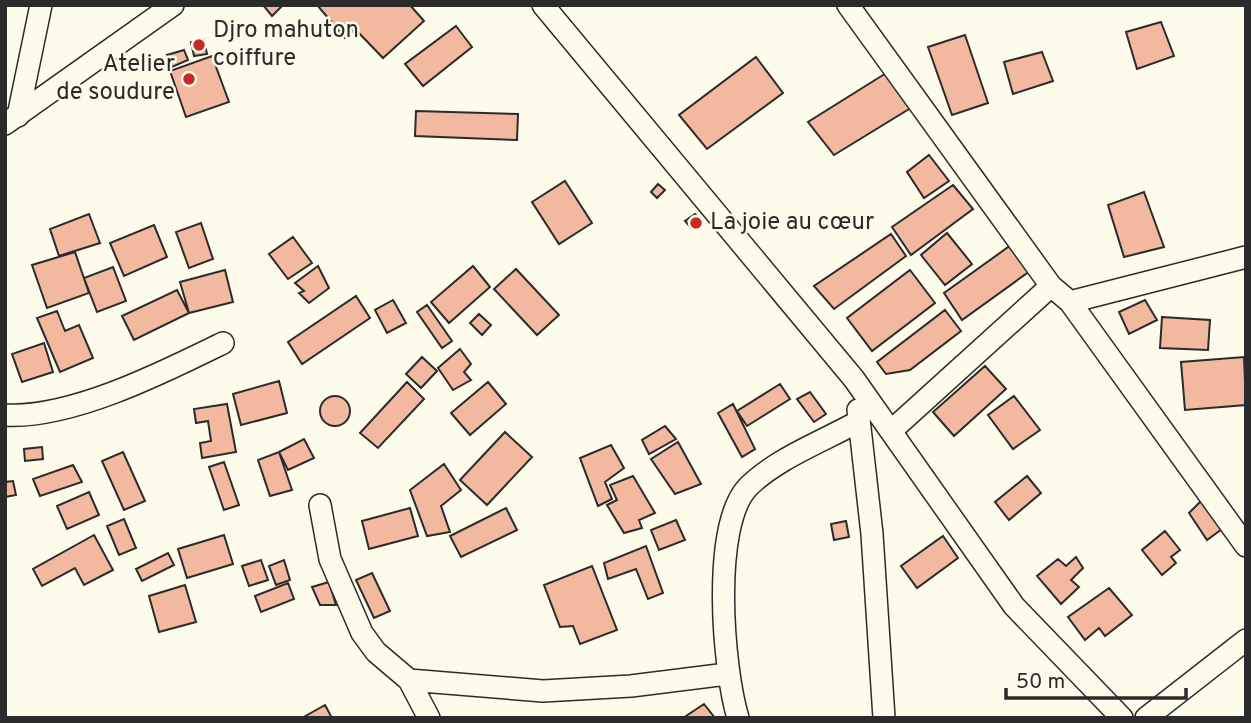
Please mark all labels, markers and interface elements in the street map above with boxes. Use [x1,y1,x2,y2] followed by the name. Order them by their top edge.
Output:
[213,16,359,74] place label: Djro mahuton coiffure
[191,37,207,53] marker: Djro mahuton coiffure
[56,50,175,108] place label: Atelier de soudure
[181,71,197,87] marker: Atelier de soudure
[710,208,874,238] place label: La joie au cœur
[688,215,704,231] marker: La joie au cœur
[1006,656,1186,700] scale bar
[1016,669,1065,696] text: 50 m

